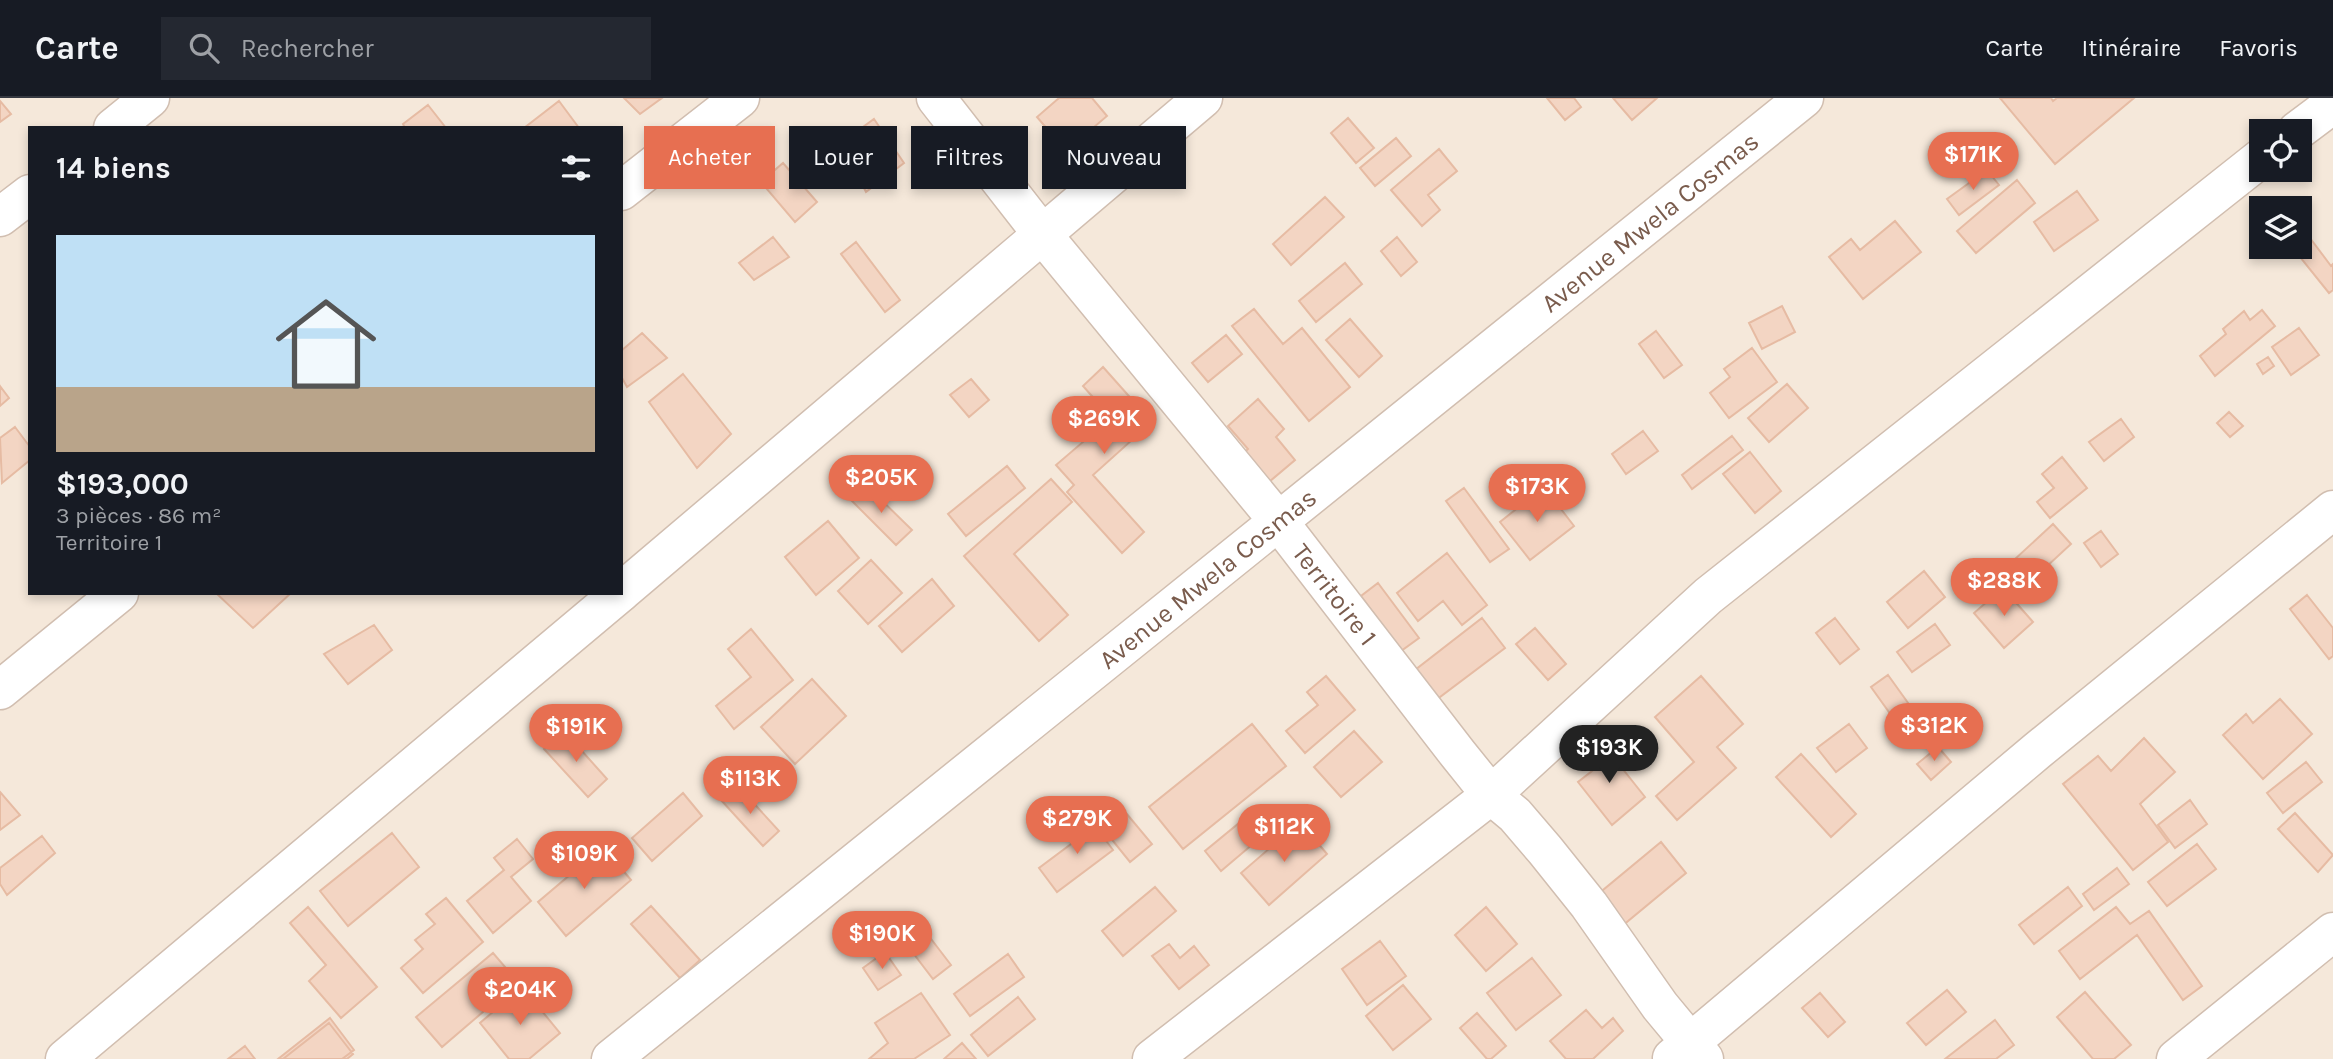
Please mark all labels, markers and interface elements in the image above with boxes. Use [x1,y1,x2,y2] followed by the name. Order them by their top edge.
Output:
[161,17,651,80] search box
[35,29,119,67] text: Carte
[185,29,223,67] icon: search
[241,33,374,64] text: Rechercher
[1985,34,2043,62] text: Carte
[2081,34,2181,62] text: Itinéraire
[2219,34,2298,62] text: Favoris
[2249,119,2312,259] map controls
[2249,119,2312,182] button: locate
[644,126,775,189] chip: Acheter
[789,126,897,189] chip: Louer
[911,126,1028,189] chip: Filtres
[1042,126,1186,189] chip: Nouveau
[1535,126,1765,319] street label: Avenue Mwela Cosmas
[1924,132,2022,192] pin: $171K
[1944,141,2002,168] text: $171K
[557,149,595,187] icon: filters
[56,150,171,186] text: 14 biens
[2249,196,2312,259] button: layers
[263,281,389,407] icon: home
[1055,396,1153,456] pin: $269K
[1068,405,1140,432] text: $269K
[832,456,930,515] pin: $205K
[845,464,917,491] text: $205K
[1488,464,1586,524] pin: $173K
[56,466,189,502] text: $193,000
[1505,473,1569,500] text: $173K
[1093,482,1323,676] street label: Avenue Mwela Cosmas
[56,502,221,529] text: 3 pièces · 86 m²
[56,529,162,556] text: Territoire 1
[1286,538,1384,652] street label: Territoire 1
[1955,559,2053,618] pin: $288K
[1967,567,2041,594] text: $288K
[527,704,625,764] pin: $191K
[1885,704,1983,763] pin: $312K
[1900,712,1968,739] text: $312K
[545,713,607,740] text: $191K
[1560,726,1658,785] pin: $193K
[1575,734,1643,761] text: $193K
[701,756,799,816] pin: $113K
[719,765,781,792] text: $113K
[1028,796,1126,856] pin: $279K
[1235,804,1333,864] pin: $112K
[1042,805,1112,832] text: $279K
[1253,813,1315,840] text: $112K
[535,832,633,891] pin: $109K
[550,840,618,867] text: $109K
[833,912,931,971] pin: $190K
[848,920,916,947] text: $190K
[471,968,569,1027] pin: $204K
[483,976,557,1003] text: $204K

